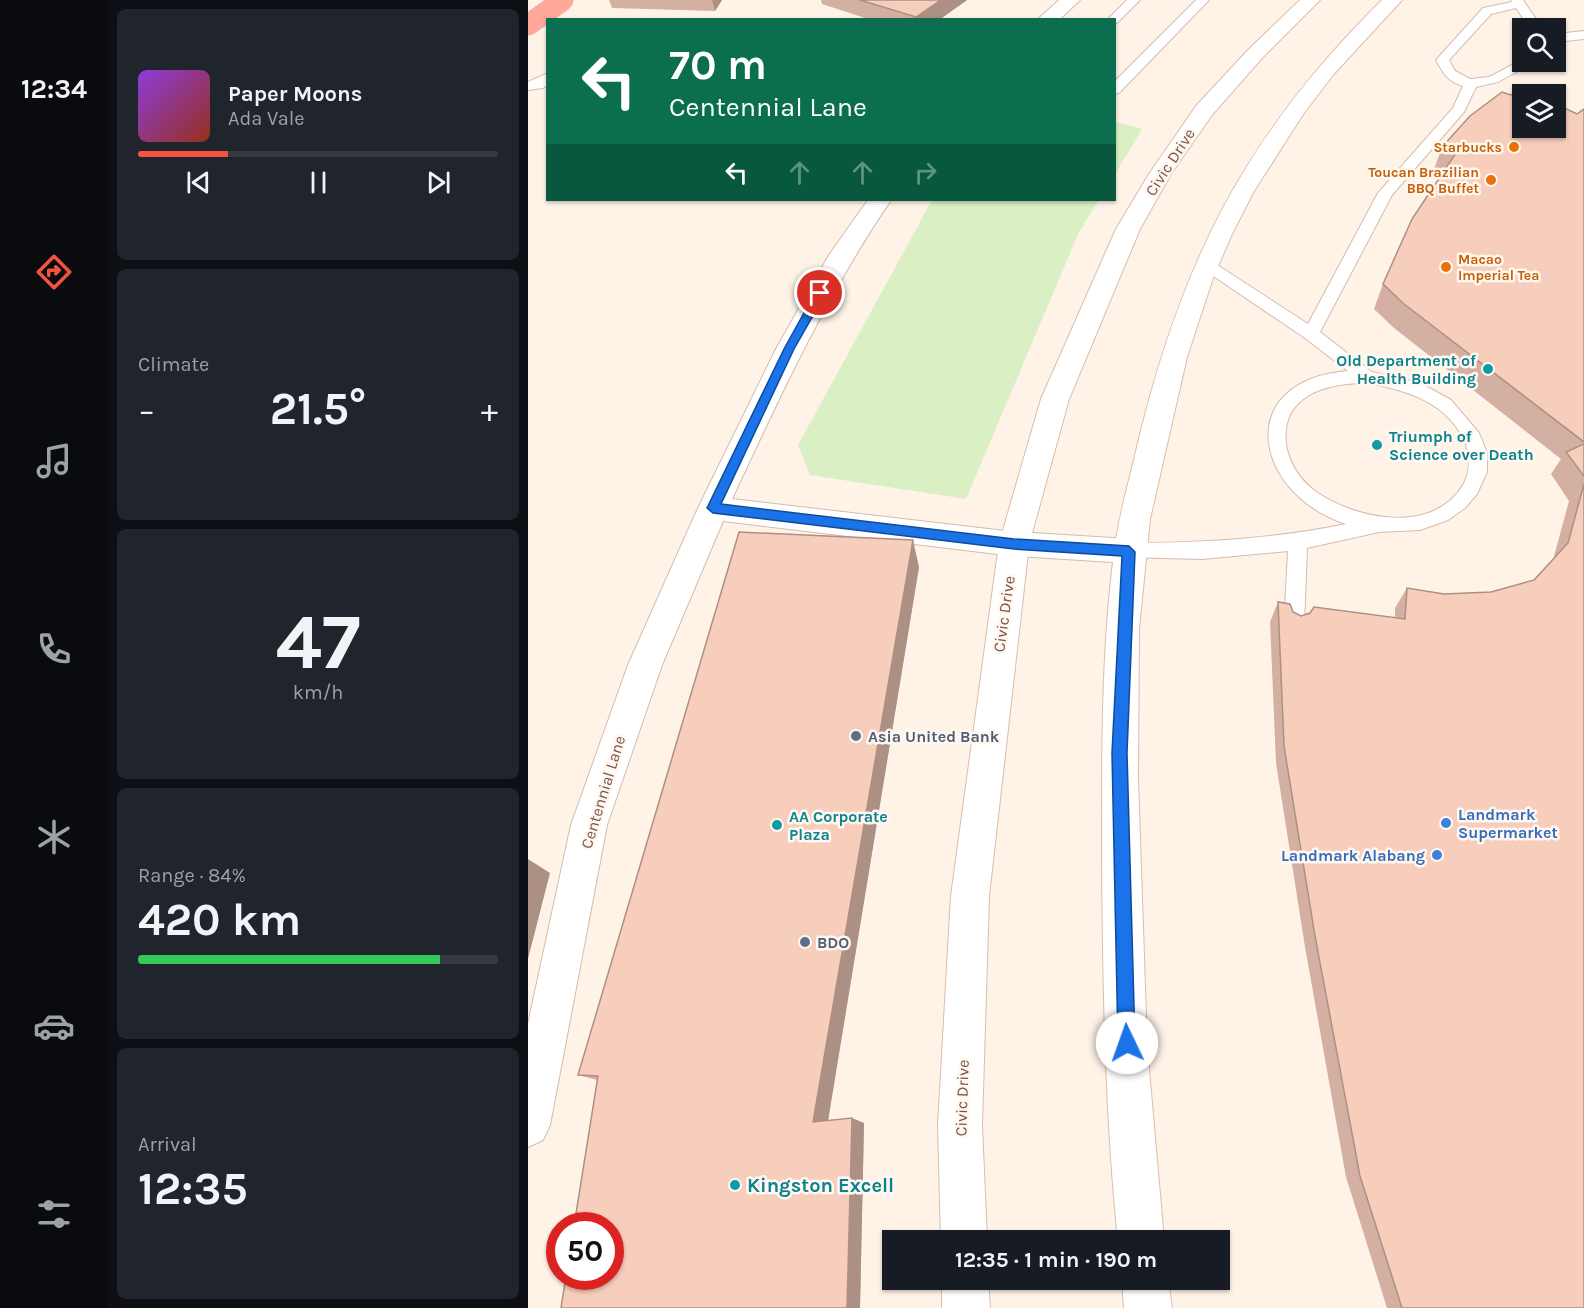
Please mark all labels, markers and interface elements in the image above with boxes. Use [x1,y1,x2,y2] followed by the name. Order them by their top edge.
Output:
[1512,18,1566,138] map controls
[1512,18,1566,72] button: search
[669,40,767,90] text: 70 m
[570,42,648,120] icon: left
[21,73,87,105] text: 12:34
[228,81,362,107] text: Paper Moons
[1512,84,1566,138] button: layers
[669,91,867,123] text: Centennial Lane
[228,107,305,130] text: Ada Vale
[1141,125,1199,199] street label: Civic Drive
[1433,139,1502,156] place label: Starbucks
[1507,140,1521,154] marker: Starbucks
[720,156,753,189] icon: left
[783,156,816,189] icon: ahead
[846,156,879,189] icon: ahead
[909,156,942,189] icon: right
[1368,164,1479,197] place label: Toucan Brazilian BBQ Buffet
[182,166,215,199] icon: previous
[302,166,335,199] icon: pause
[422,166,455,199] icon: next
[1484,173,1498,187] marker: Toucan Brazilian BBQ Buffet
[33,251,75,293] icon: directions
[1458,251,1539,284] place label: Macao Imperial Tea
[1439,260,1453,274] marker: Macao Imperial Tea
[794,267,845,318] pin
[803,276,836,309] icon: arrive
[1336,351,1476,388] place label: Old Department of Health Building
[138,353,209,376] text: Climate
[1481,362,1495,376] marker: Old Department of Health Building
[270,383,366,435] text: 21.5°
[138,391,155,429] text: −
[481,391,498,429] text: +
[1389,427,1534,464] place label: Triumph of Science over Death
[1370,438,1384,452] marker: Triumph of Science over Death
[33,440,75,482] icon: music
[989,575,1019,653] street label: Civic Drive
[275,596,361,688] text: 47
[33,628,75,670] icon: phone
[293,681,343,704] text: km/h
[868,727,1000,746] place label: Asia United Bank
[849,729,863,743] marker: Asia United Bank
[577,733,629,851] street label: Centennial Lane
[1458,805,1558,842] place label: Landmark Supermarket
[789,807,888,844] place label: AA Corporate Plaza
[33,816,75,858] icon: climate
[1439,816,1453,830] marker: Landmark Supermarket
[770,818,784,832] marker: AA Corporate Plaza
[1281,846,1425,865] place label: Landmark Alabang
[1430,848,1444,862] marker: Landmark Alabang
[138,864,246,887] text: Range · 84%
[138,894,301,946] text: 420 km
[817,933,849,952] place label: BDO
[798,935,812,949] marker: BDO
[33,1005,75,1047] icon: car
[1095,1011,1159,1075] position arrow
[951,1059,973,1137] street label: Civic Drive
[138,1133,197,1156] text: Arrival
[138,1163,248,1215] text: 12:35
[747,1174,894,1197] place label: Kingston Excell
[728,1178,742,1192] marker: Kingston Excell
[33,1193,75,1235] icon: filters
[546,1212,624,1290] speed limit sign: 50
[955,1247,1157,1273] text: 12:35 · 1 min · 190 m

